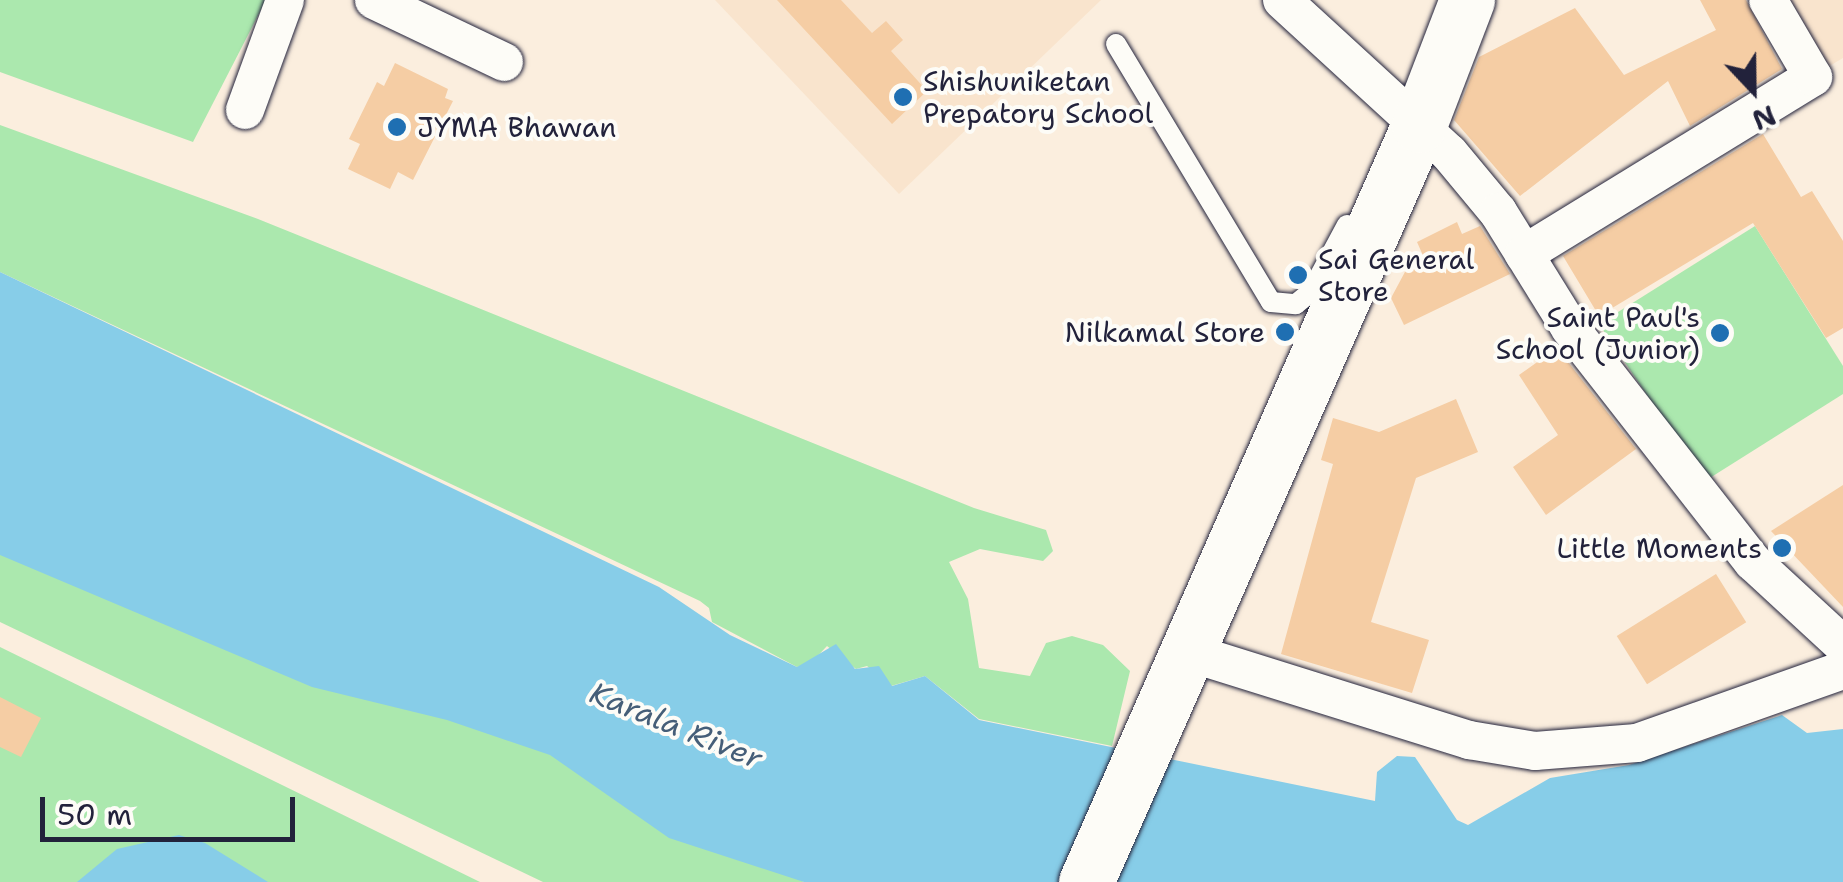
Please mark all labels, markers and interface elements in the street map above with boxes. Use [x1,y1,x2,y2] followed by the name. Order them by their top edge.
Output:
[1703,40,1803,140] north arrow
[923,64,1153,130] place label: Shishuniketan Prepatory School
[892,86,914,108] marker: Shishuniketan Prepatory School
[1747,96,1782,140] text: N
[417,110,616,144] place label: JYMA Bhawan
[386,116,408,138] marker: JYMA Bhawan
[1318,242,1474,308] place label: Sai General Store
[1287,264,1309,286] marker: Sai General Store
[1496,300,1700,366] place label: Saint Paul's School (Junior)
[1065,315,1265,349] place label: Nilkamal Store
[1274,321,1296,343] marker: Nilkamal Store
[1709,322,1731,344] marker: Saint Paul's School (Junior)
[1556,531,1762,565] place label: Little Moments
[1771,537,1793,559] marker: Little Moments
[585,675,767,777] water label: Karala River
[45,777,300,839] scale bar
[57,794,132,835] text: 50 m

